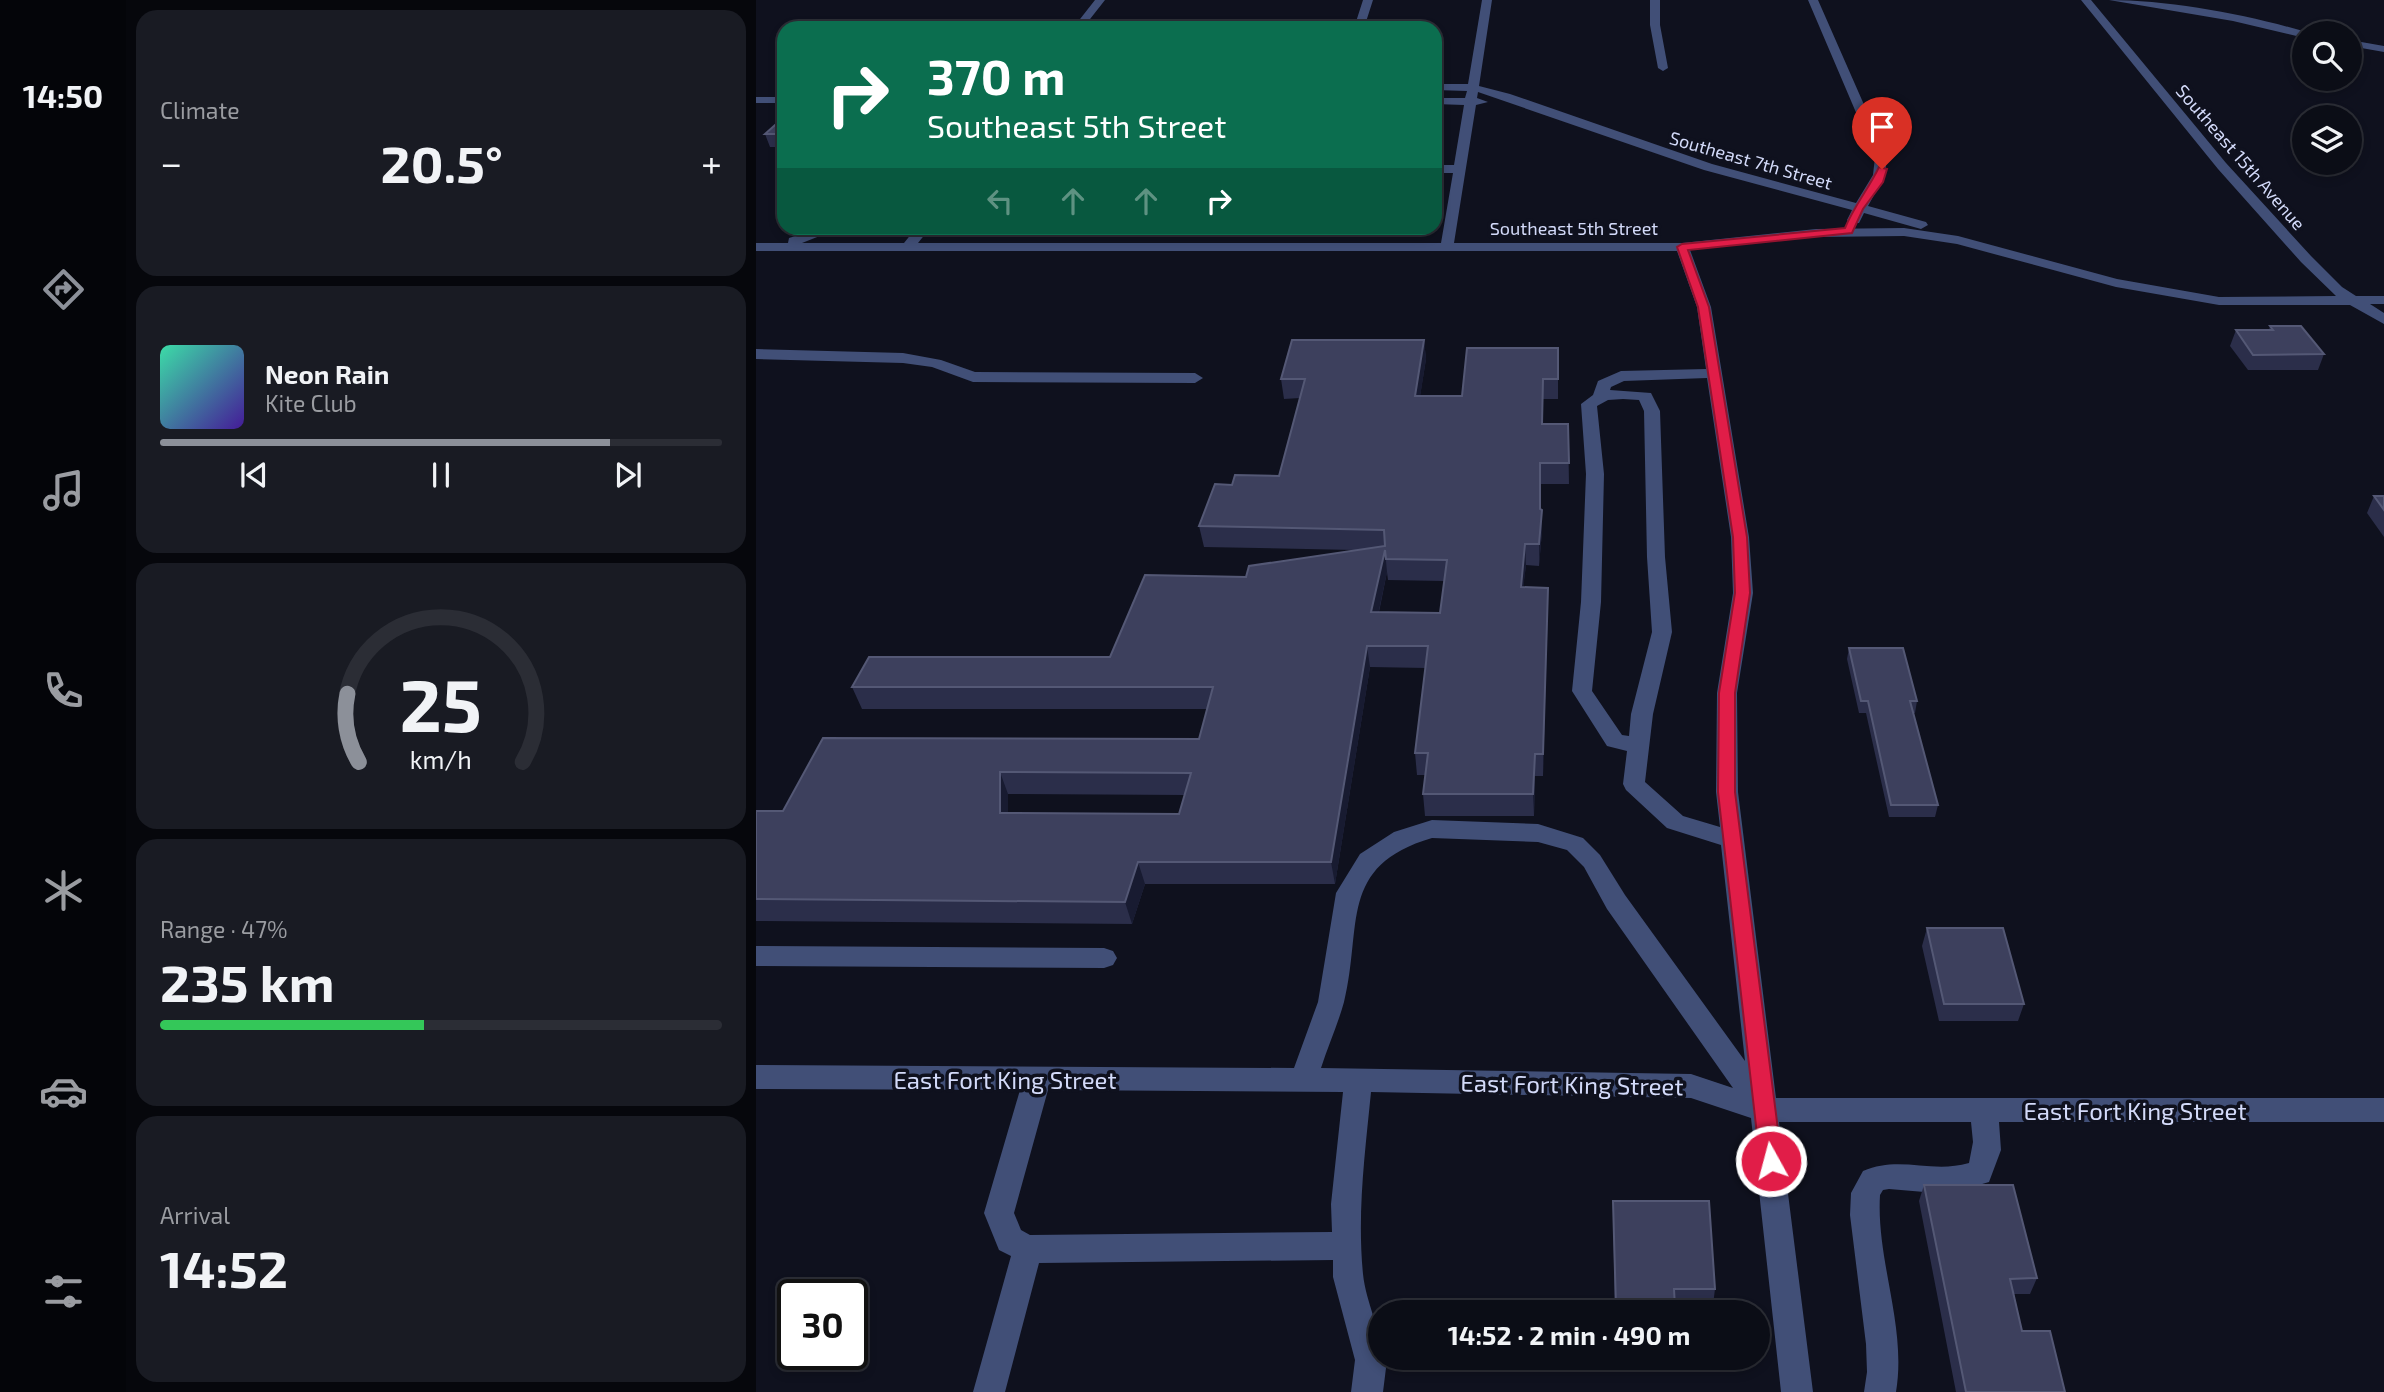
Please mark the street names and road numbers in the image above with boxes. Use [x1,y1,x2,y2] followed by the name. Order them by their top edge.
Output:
[2172,80,2310,234] street label: Southeast 15th Avenue
[1667,126,1835,194] street label: Southeast 7th Street
[1490,217,1658,239] street label: Southeast 5th Street
[893,1065,1117,1094] street label: East Fort King Street
[1460,1068,1684,1100] street label: East Fort King Street
[2023,1096,2247,1125] street label: East Fort King Street

